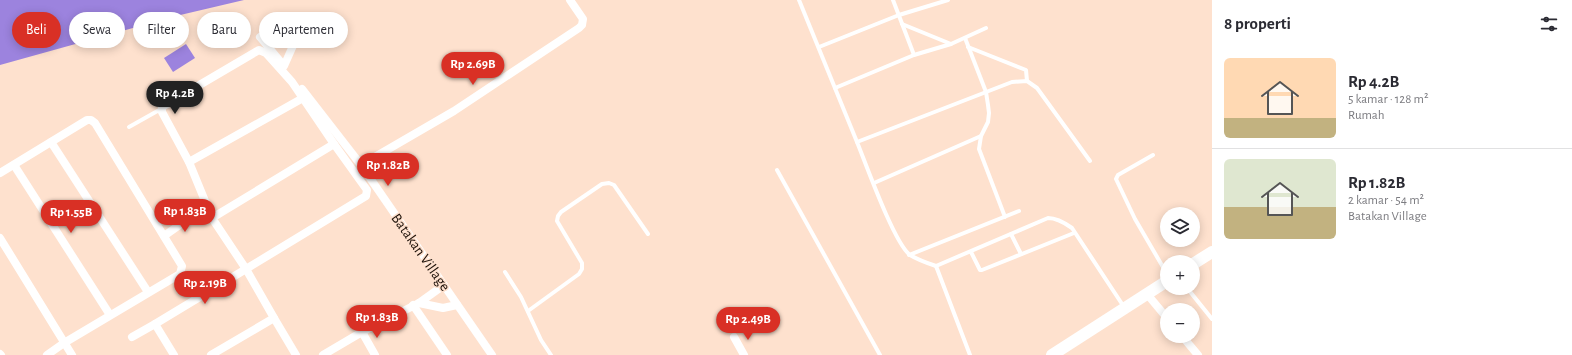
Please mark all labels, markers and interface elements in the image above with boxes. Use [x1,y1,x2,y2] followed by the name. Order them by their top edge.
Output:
[12,12,61,48] chip: Beli
[69,12,125,48] chip: Sewa
[133,12,189,48] chip: Filter
[197,12,251,48] chip: Baru
[259,12,348,48] chip: Apartemen
[1538,13,1560,35] icon: filters
[1224,15,1291,32] text: 8 properti
[432,52,514,86] pin: Rp 2.69B
[450,58,496,71] text: Rp 2.69B
[1348,73,1399,90] text: Rp 4.2B
[1256,74,1304,122] icon: home
[138,81,212,115] pin: Rp 4.2B
[155,87,195,100] text: Rp 4.2B
[1348,93,1429,106] text: 5 kamar · 128 m²
[1348,109,1385,122] text: Rumah
[347,153,429,187] pin: Rp 1.82B
[366,159,410,172] text: Rp 1.82B
[1348,174,1405,191] text: Rp 1.82B
[1256,175,1304,223] icon: home
[1348,194,1424,207] text: 2 kamar · 54 m²
[144,199,226,233] pin: Rp 1.83B
[30,200,112,234] pin: Rp 1.55B
[163,205,207,218] text: Rp 1.83B
[50,206,92,219] text: Rp 1.55B
[1160,207,1200,343] map controls
[1160,207,1200,247] button: layers
[1348,210,1427,223] text: Batakan Village
[388,211,453,294] street label: Batakan Village
[1160,255,1200,295] button: +
[164,271,246,305] pin: Rp 2.19B
[183,277,227,290] text: Rp 2.19B
[1160,303,1200,343] button: −
[336,305,418,339] pin: Rp 1.83B
[707,307,789,341] pin: Rp 2.49B
[355,311,399,324] text: Rp 1.83B
[725,313,771,326] text: Rp 2.49B

